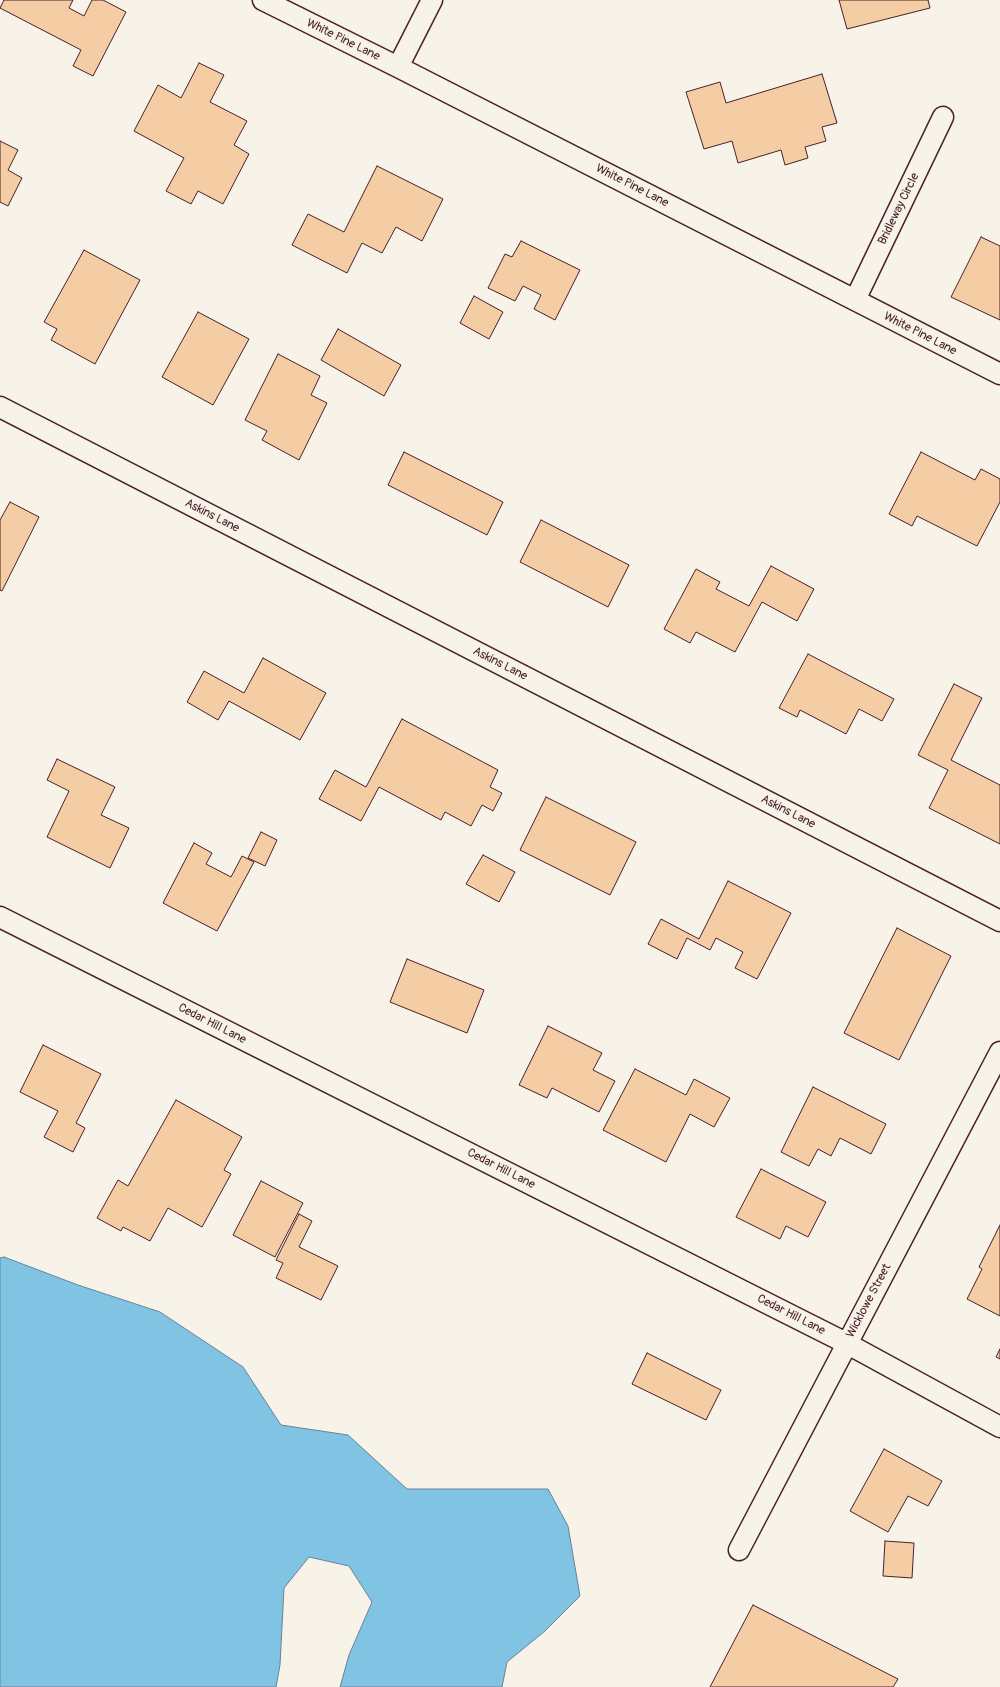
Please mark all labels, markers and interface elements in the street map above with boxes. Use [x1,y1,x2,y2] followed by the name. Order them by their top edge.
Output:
[304,16,382,64] street label: White Pine Lane
[593,161,671,211] street label: White Pine Lane
[875,171,923,247] street label: Bridleway Circle
[881,309,959,359] street label: White Pine Lane
[182,496,242,536] street label: Askins Lane
[470,644,530,684] street label: Askins Lane
[758,792,818,832] street label: Askins Lane
[176,1001,248,1047] street label: Cedar Hill Lane
[465,1146,537,1192] street label: Cedar Hill Lane
[843,1261,895,1341] street label: Wicklowe Street
[755,1292,827,1338] street label: Cedar Hill Lane

